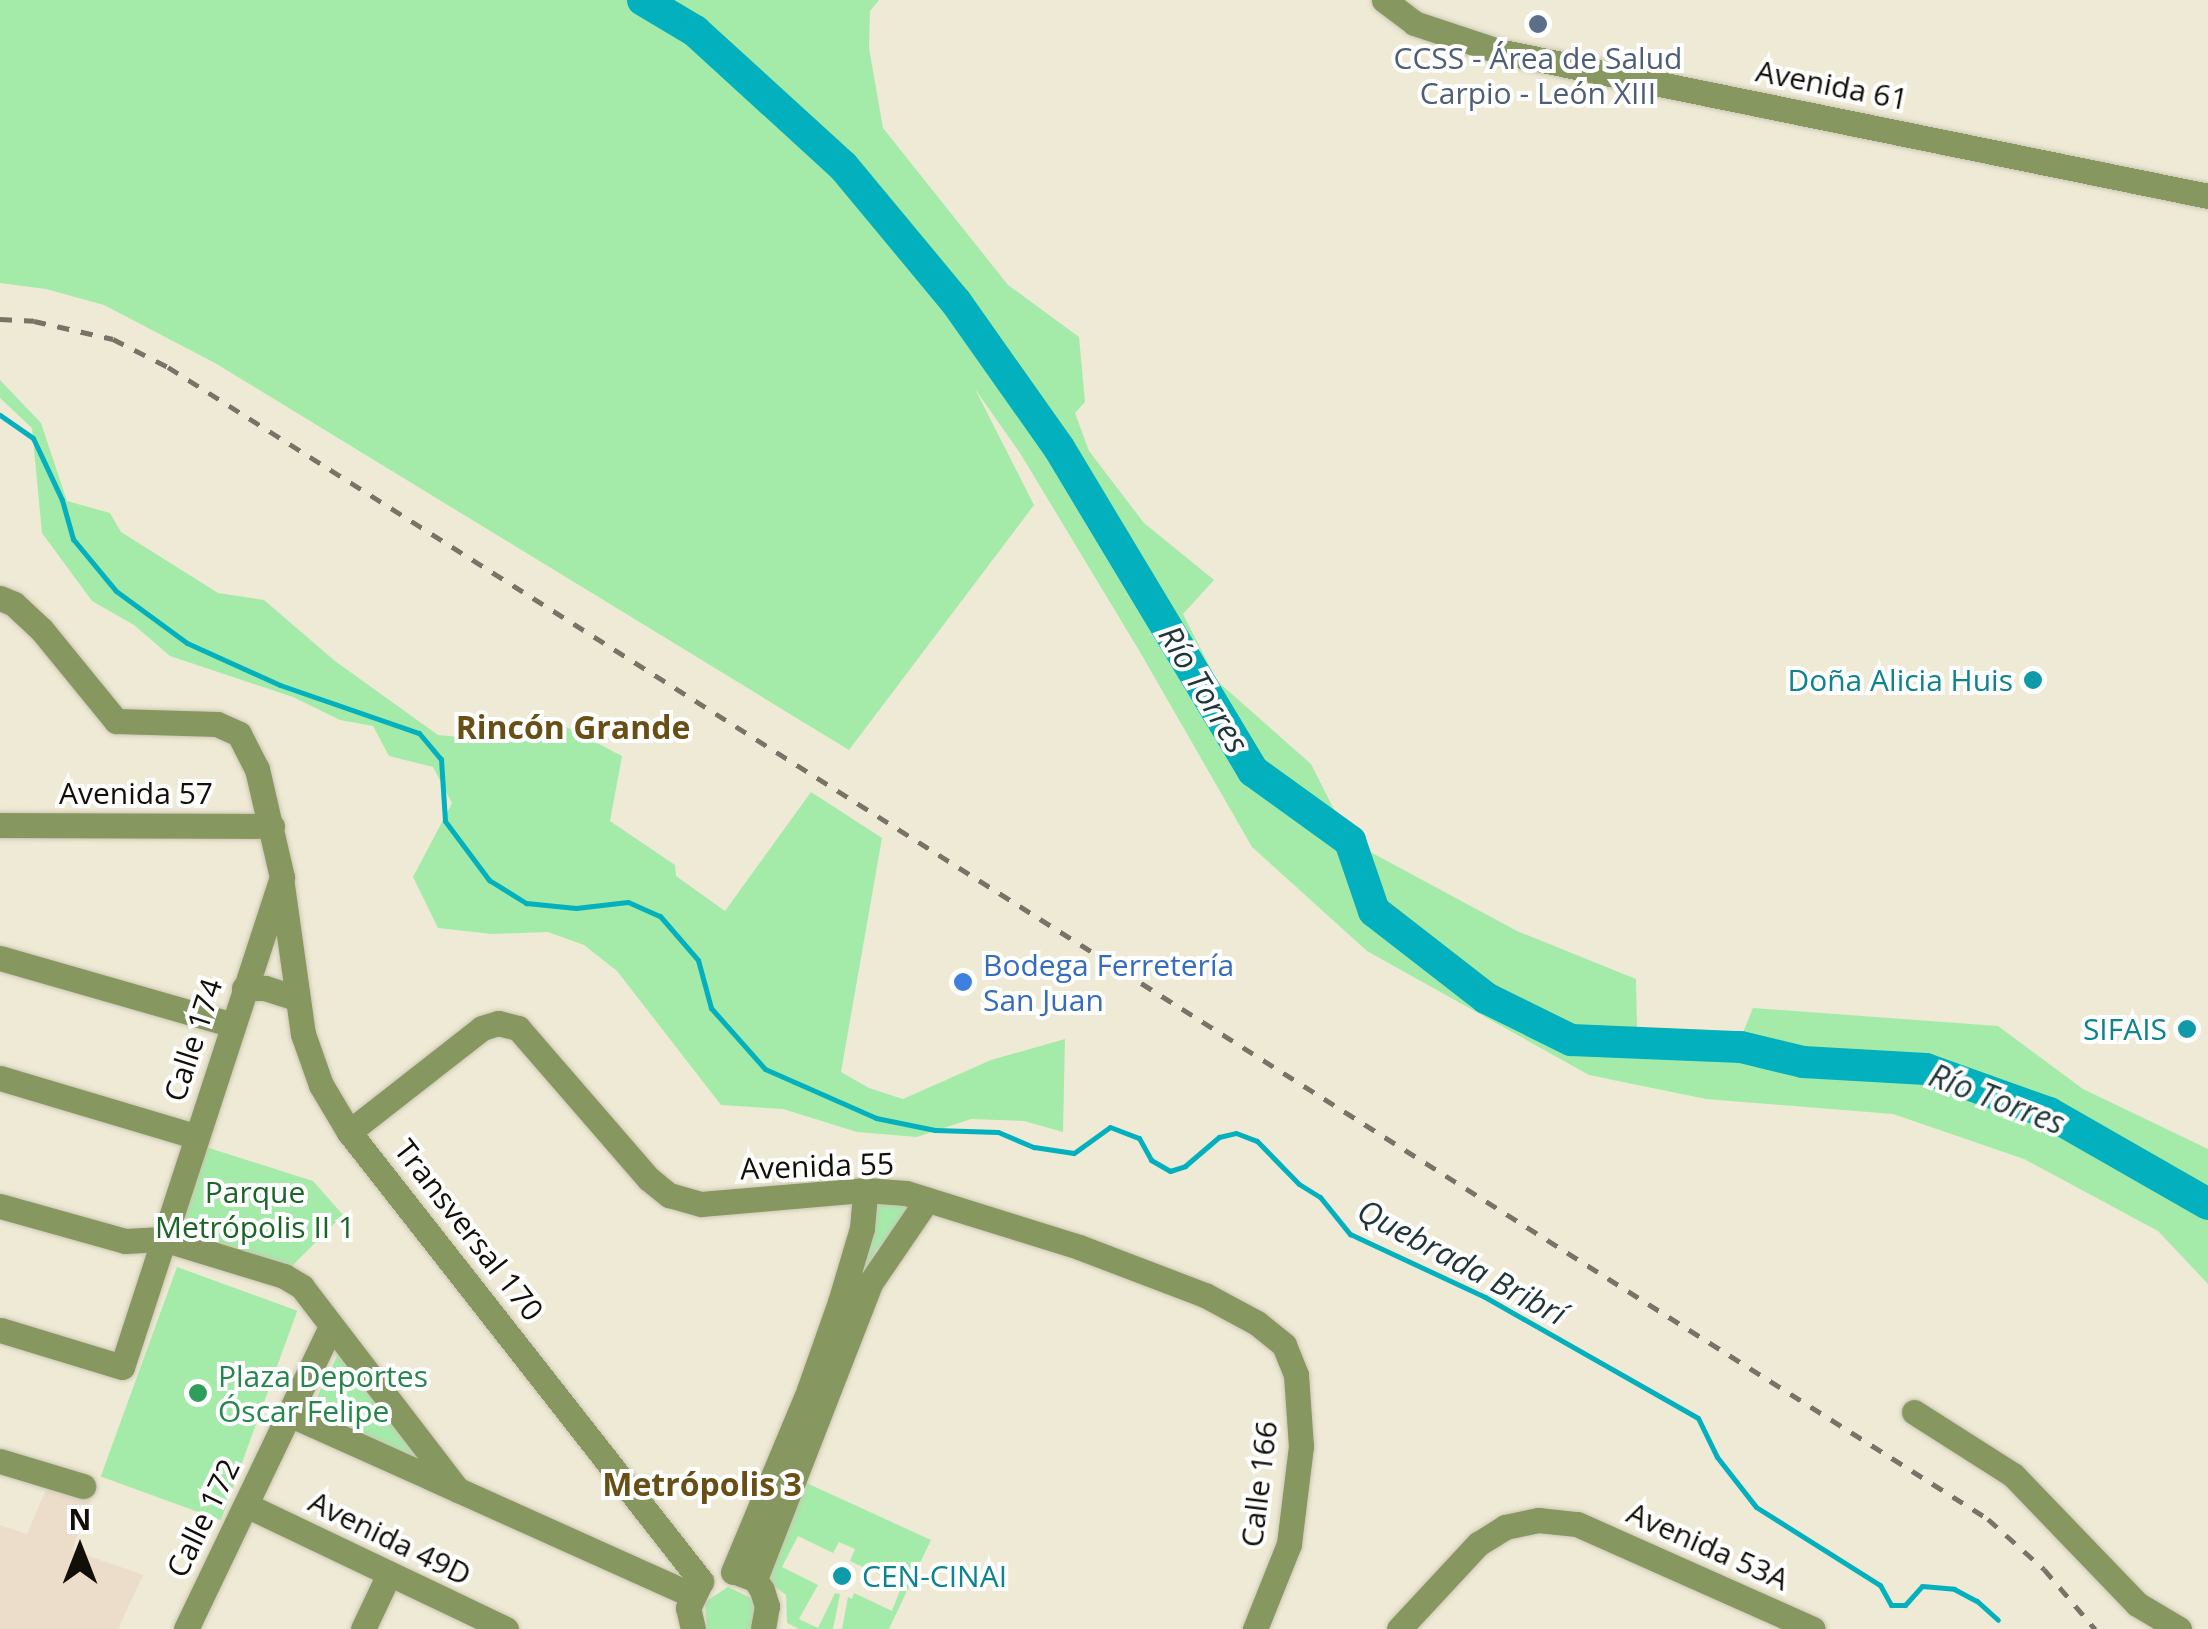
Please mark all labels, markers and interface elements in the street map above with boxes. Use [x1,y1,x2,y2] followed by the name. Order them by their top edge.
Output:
[1527,13,1549,35] marker: CCSS - Área de Salud Carpio - León XIII
[1394,40,1682,110] place label: CCSS - Área de Salud Carpio - León XIII
[1753,53,1911,117] street label: Avenida 61
[1151,618,1257,760] water label: Río Torres
[1787,662,2013,698] place label: Doña Alicia Huis
[2022,669,2044,691] marker: Doña Alicia Huis
[456,708,690,746] district label: Rincón Grande
[59,775,213,811] street label: Avenida 57
[983,947,1234,1018] place label: Bodega Ferretería San Juan
[952,971,974,993] marker: Bodega Ferretería San Juan
[156,974,230,1106] street label: Calle 174
[2083,1011,2167,1047] place label: SIFAIS
[2176,1018,2198,1040] marker: SIFAIS
[1924,1056,2070,1142] water label: Río Torres
[387,1132,551,1328] street label: Transversal 170
[739,1145,895,1187] street label: Avenida 55
[155,1174,355,1244] park label: Parque Metrópolis II 1
[1351,1191,1573,1333] water label: Quebrada Bribrí
[218,1358,428,1428] place label: Plaza Deportes Óscar Felipe
[187,1382,209,1404] marker: Plaza Deportes Óscar Felipe
[1233,1419,1285,1549] street label: Calle 166
[159,1453,247,1583] street label: Calle 172
[602,1465,802,1503] district label: Metrópolis 3
[303,1483,477,1593] street label: Avenida 49D
[1622,1494,1794,1598] street label: Avenida 53A
[30,1499,130,1599] north arrow
[69,1500,91,1538] text: N
[862,1558,1007,1594] place label: CEN-CINAI
[831,1565,853,1587] marker: CEN-CINAI

